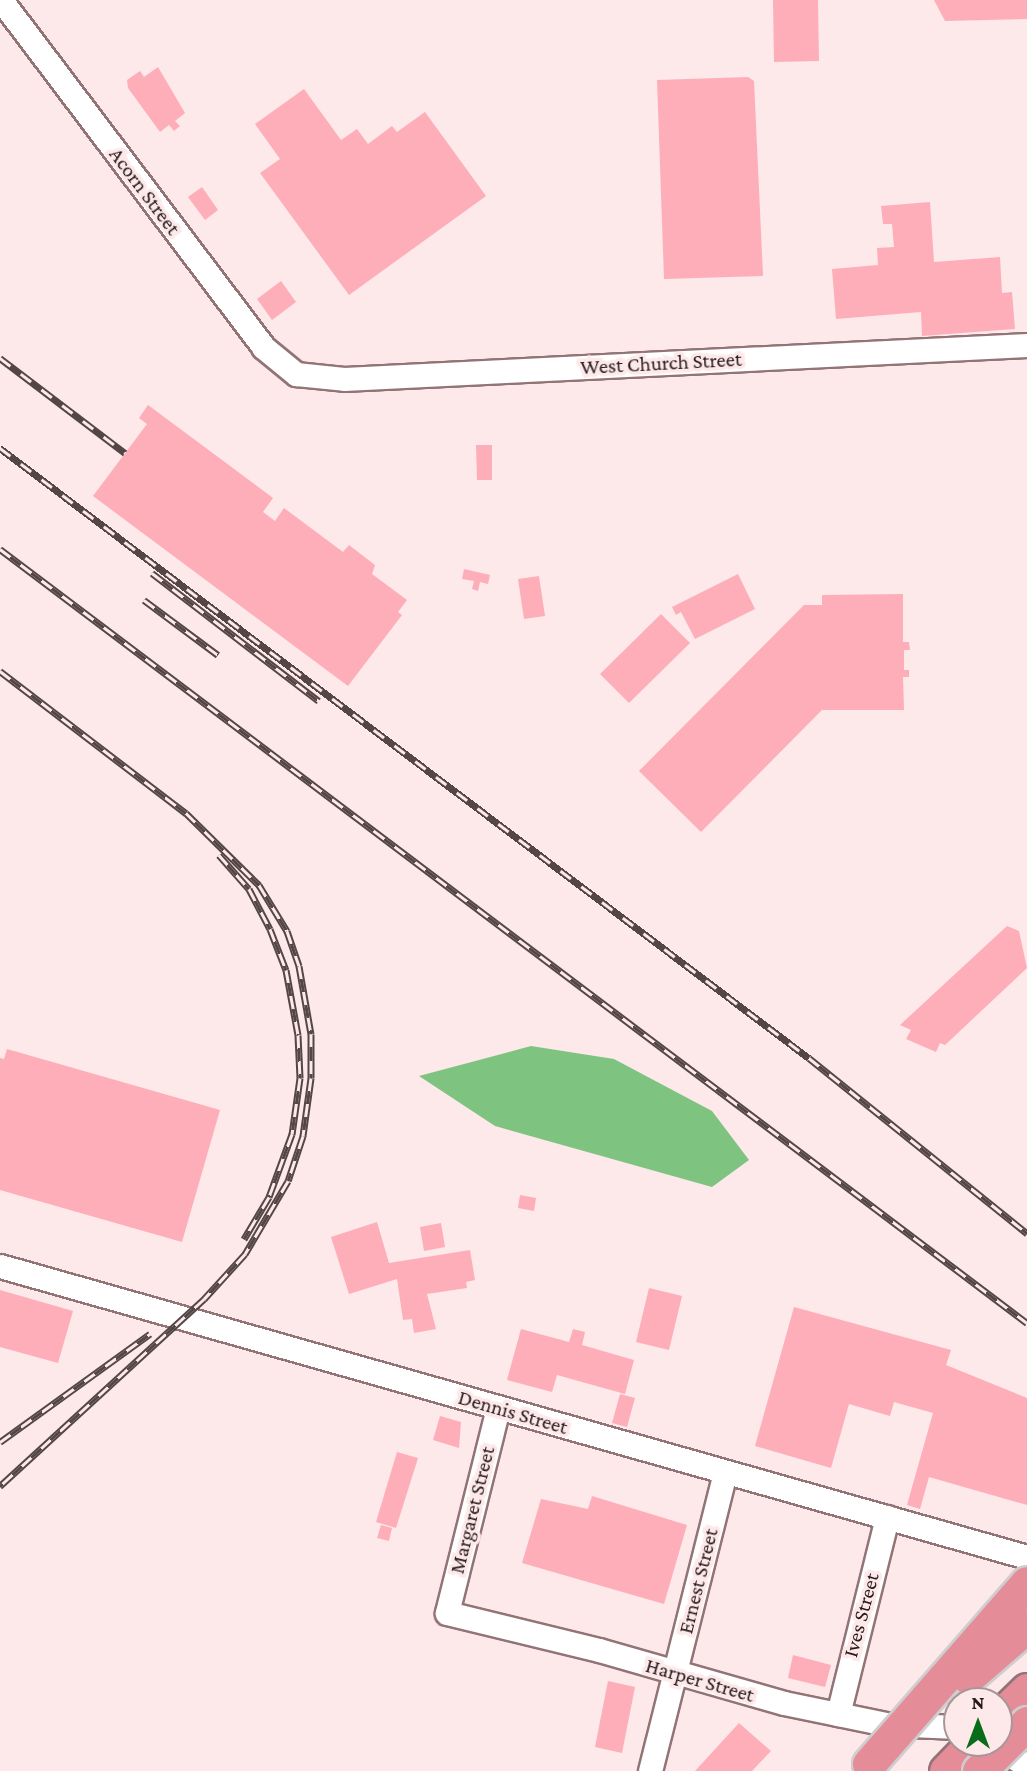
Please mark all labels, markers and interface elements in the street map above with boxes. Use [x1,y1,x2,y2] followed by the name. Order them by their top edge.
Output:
[104,142,186,240] street label: Acorn Street
[580,346,742,380] street label: West Church Street
[455,1384,571,1440] street label: Dennis Street
[444,1444,500,1576] street label: Margaret Street
[673,1526,723,1636] street label: Ernest Street
[838,1570,884,1660] street label: Ives Street
[643,1652,757,1708] street label: Harper Street
[943,1687,1013,1757] north arrow
[972,1692,984,1713] text: N

